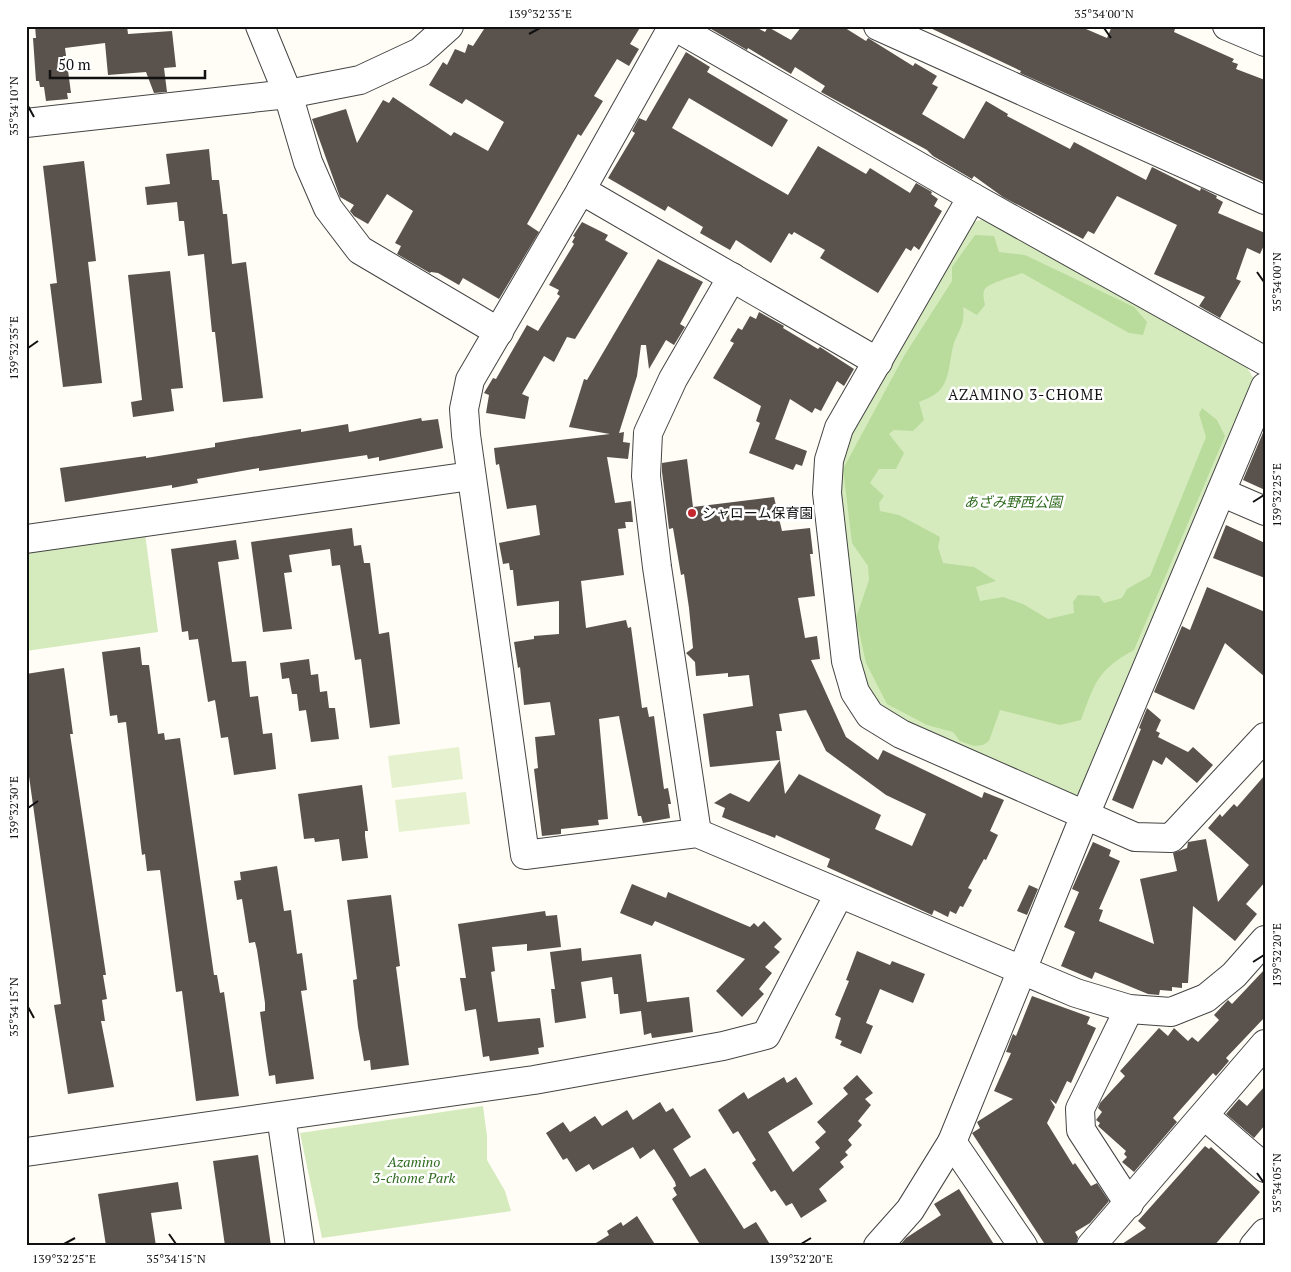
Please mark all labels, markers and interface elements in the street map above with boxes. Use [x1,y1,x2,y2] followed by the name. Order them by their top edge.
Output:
[508,6,572,21] text: 139°32'35"E
[1074,6,1134,21] text: 35°34'00"N
[50,48,205,80] scale bar
[58,54,91,74] text: 50 m
[6,76,21,136] text: 35°34'10"N
[1269,252,1284,312] text: 35°34'00"N
[6,316,21,380] text: 139°32'35"E
[948,384,1104,404] district label: AZAMINO 3-CHOME
[1269,463,1284,527] text: 139°32'25"E
[964,492,1064,511] park label: あざみ野西公園
[702,503,814,522] place label: シャローム保育園
[686,507,698,519] marker: シャローム保育園
[6,776,21,840] text: 139°32'30"E
[1269,923,1284,987] text: 139°32'20"E
[6,977,21,1037] text: 35°34'15"N
[373,1152,456,1187] park label: Azamino 3-chome Park
[1269,1153,1284,1213] text: 35°34'05"N
[32,1251,96,1266] text: 139°32'25"E
[146,1251,206,1266] text: 35°34'15"N
[769,1251,833,1266] text: 139°32'20"E

